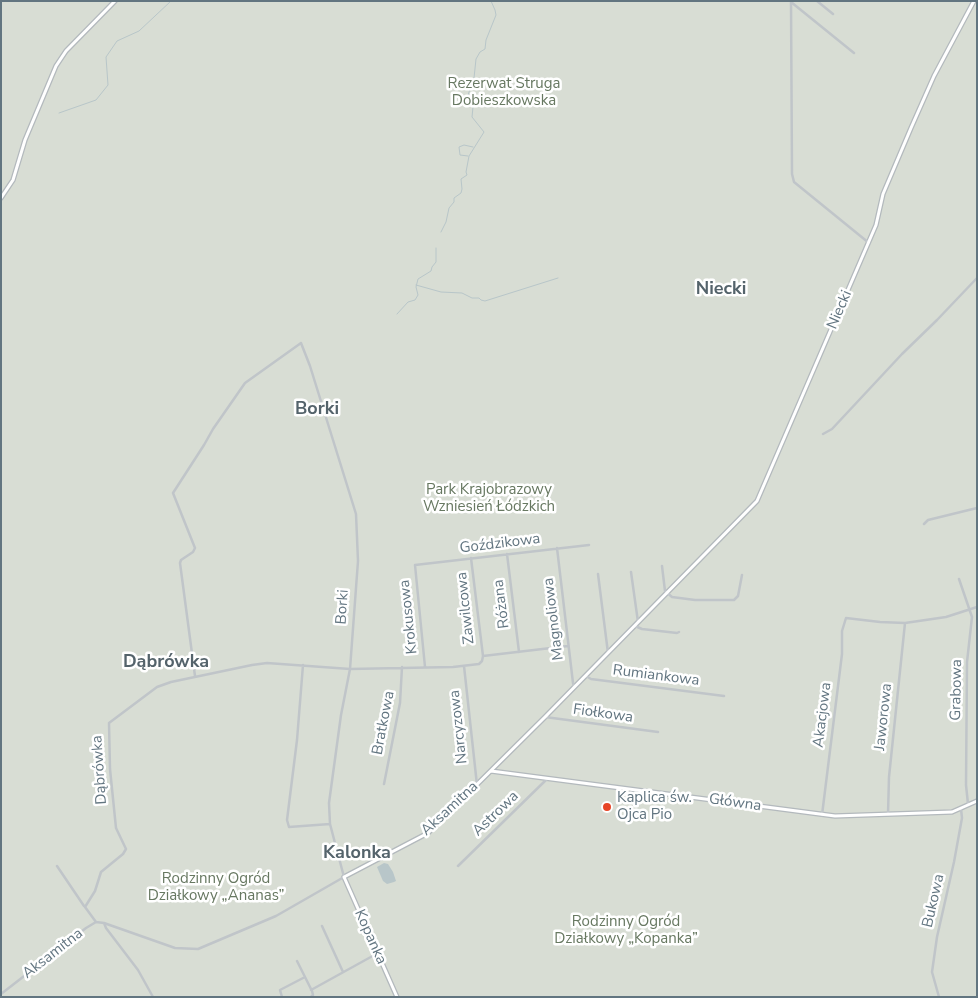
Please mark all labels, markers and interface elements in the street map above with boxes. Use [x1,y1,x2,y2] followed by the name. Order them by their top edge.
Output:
[448,75,560,110] park label: Rezerwat Struga Dobieszkowska
[696,279,746,301] district label: Niecki
[824,288,856,332] street label: Niecki
[295,399,339,421] district label: Borki
[423,481,555,516] park label: Park Krajobrazowy Wzniesień Łódzkich
[459,530,541,558] street label: Goździkowa
[453,571,479,645] street label: Zawilcowa
[540,577,568,661] street label: Magnoliowa
[490,578,514,630] street label: Różana
[396,579,422,655] street label: Krokusowa
[333,589,353,625] street label: Borki
[123,652,209,674] district label: Dąbrówka
[947,659,967,721] street label: Grabowa
[612,662,700,690] street label: Rumiankowa
[810,681,836,749] street label: Akacjowa
[872,682,896,752] street label: Jaworowa
[446,689,472,765] street label: Narcyzowa
[369,690,399,756] street label: Bratkowa
[572,701,634,727] street label: Fiołkowa
[89,735,111,805] street label: Dąbrówka
[418,778,482,840] street label: Aksamitna
[469,788,523,840] street label: Astrowa
[617,789,692,824] place label: Kaplica św. Ojca Pio
[708,790,762,816] street label: Główna
[601,801,613,813] marker: Kaplica św. Ojca Pio
[323,843,391,865] district label: Kalonka
[148,870,284,905] park label: Rodzinny Ogród Działkowy „Ananas”
[919,872,949,930] street label: Bukowa
[350,907,390,967] street label: Kopanka
[554,913,698,948] park label: Rodzinny Ogród Działkowy „Kopanka”
[19,925,87,983] street label: Aksamitna

